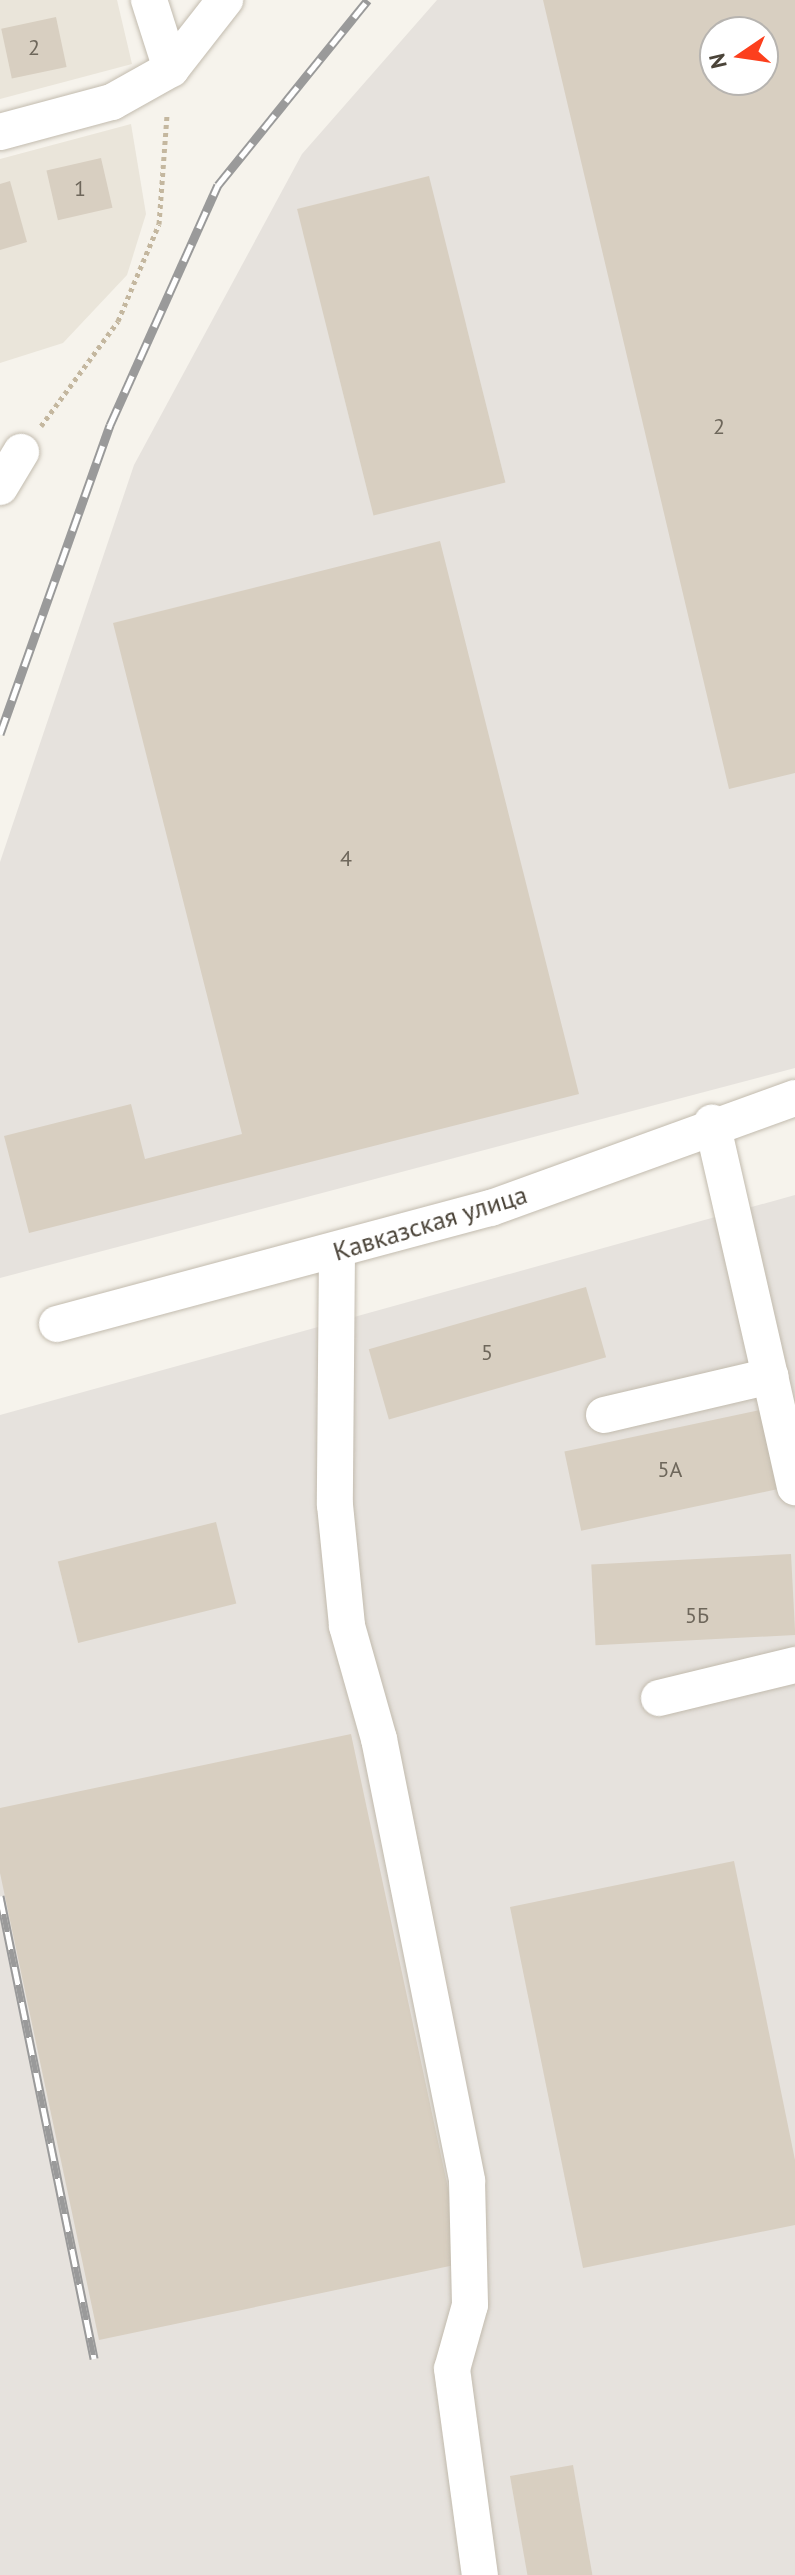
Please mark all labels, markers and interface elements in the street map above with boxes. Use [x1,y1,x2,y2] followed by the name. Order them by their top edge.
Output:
[699,16,779,96] north arrow
[28,35,40,61] house number: 2
[702,51,733,71] text: N
[74,176,86,202] house number: 1
[713,414,725,440] house number: 2
[340,846,352,872] house number: 4
[329,1179,531,1267] street label: Кавказская улица
[481,1340,493,1366] house number: 5
[658,1457,682,1483] house number: 5А
[685,1603,709,1629] house number: 5Б

